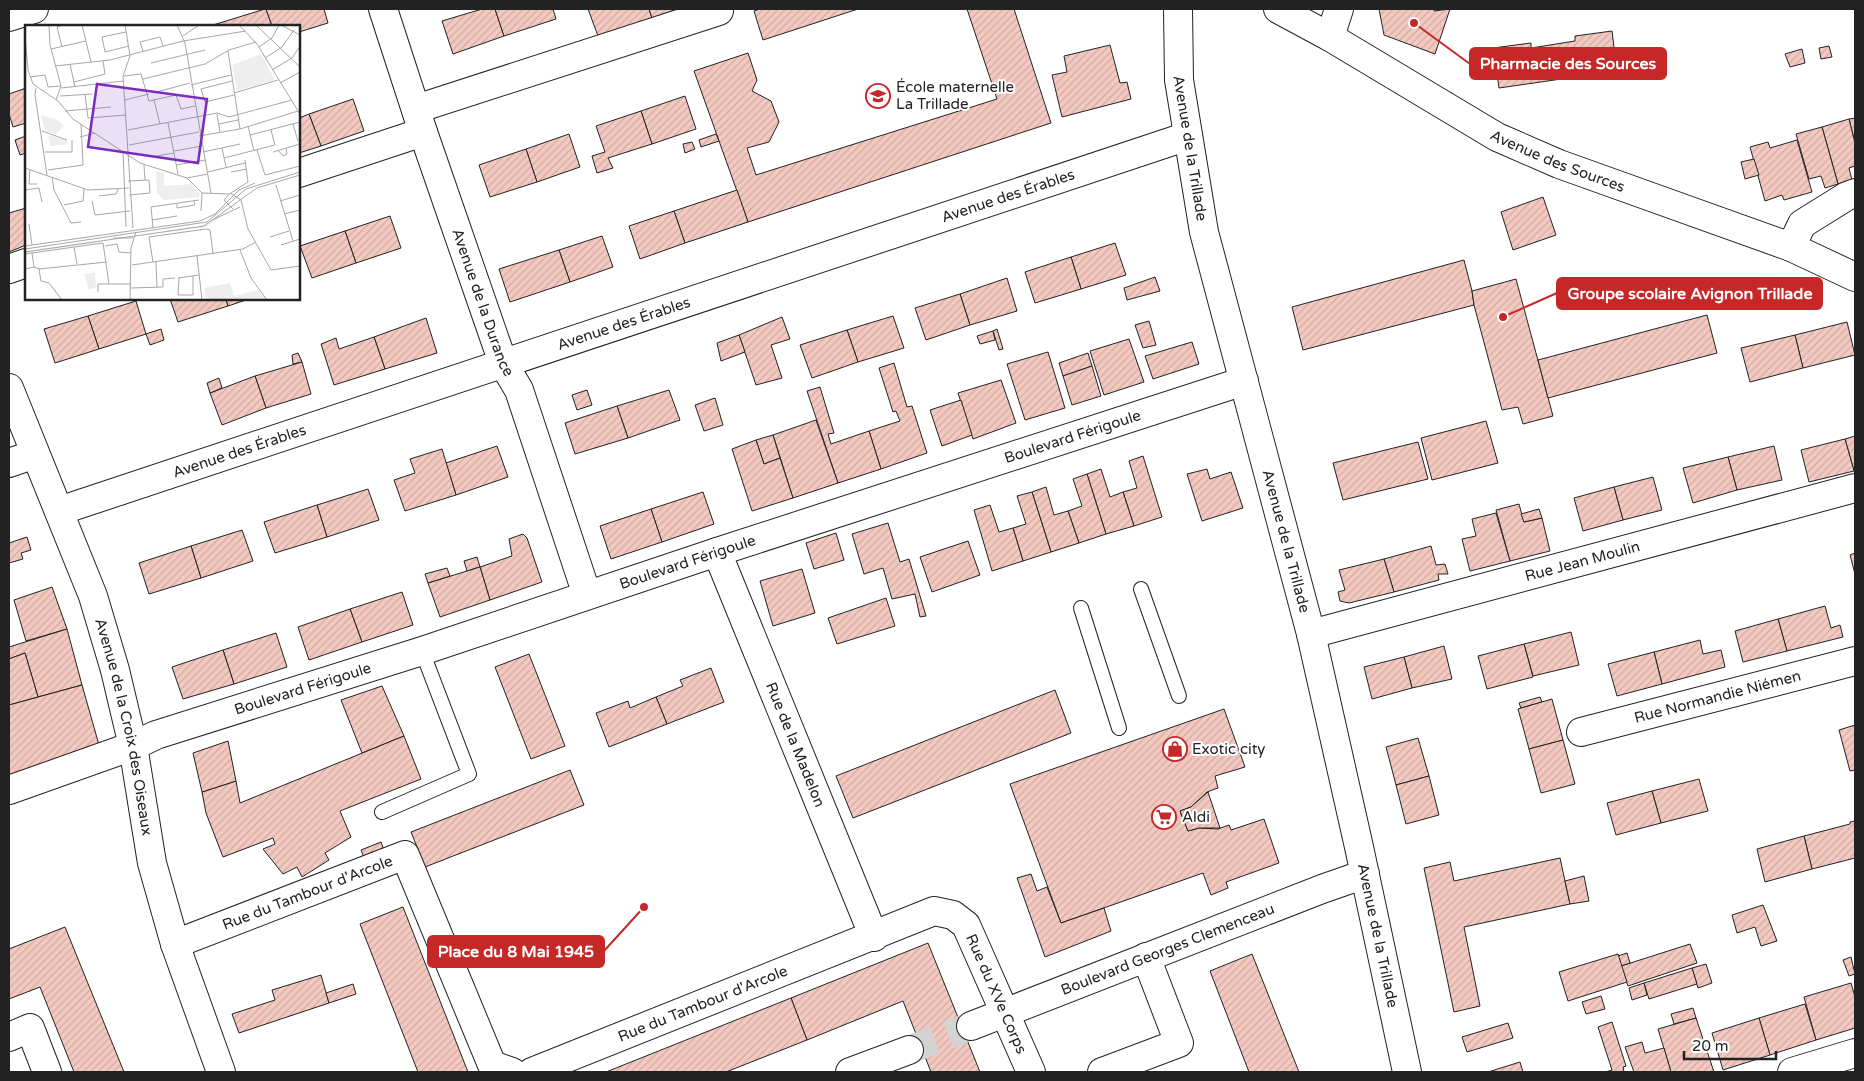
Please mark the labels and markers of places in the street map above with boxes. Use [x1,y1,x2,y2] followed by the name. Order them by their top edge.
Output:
[1470,48,1666,79] callout: Pharmacie des Sources
[896,78,1014,113] place label: École maternelle La Trillade
[865,83,891,109] school or university icon: École maternelle La Trillade
[1557,278,1822,309] callout: Groupe scolaire Avignon Trillade
[1162,736,1188,762] shop icon: Exotic city
[1192,740,1265,758] place label: Exotic city
[1151,804,1177,830] supermarket icon: Aldi
[1182,808,1210,826] place label: Aldi
[428,936,604,967] callout: Place du 8 Mai 1945

